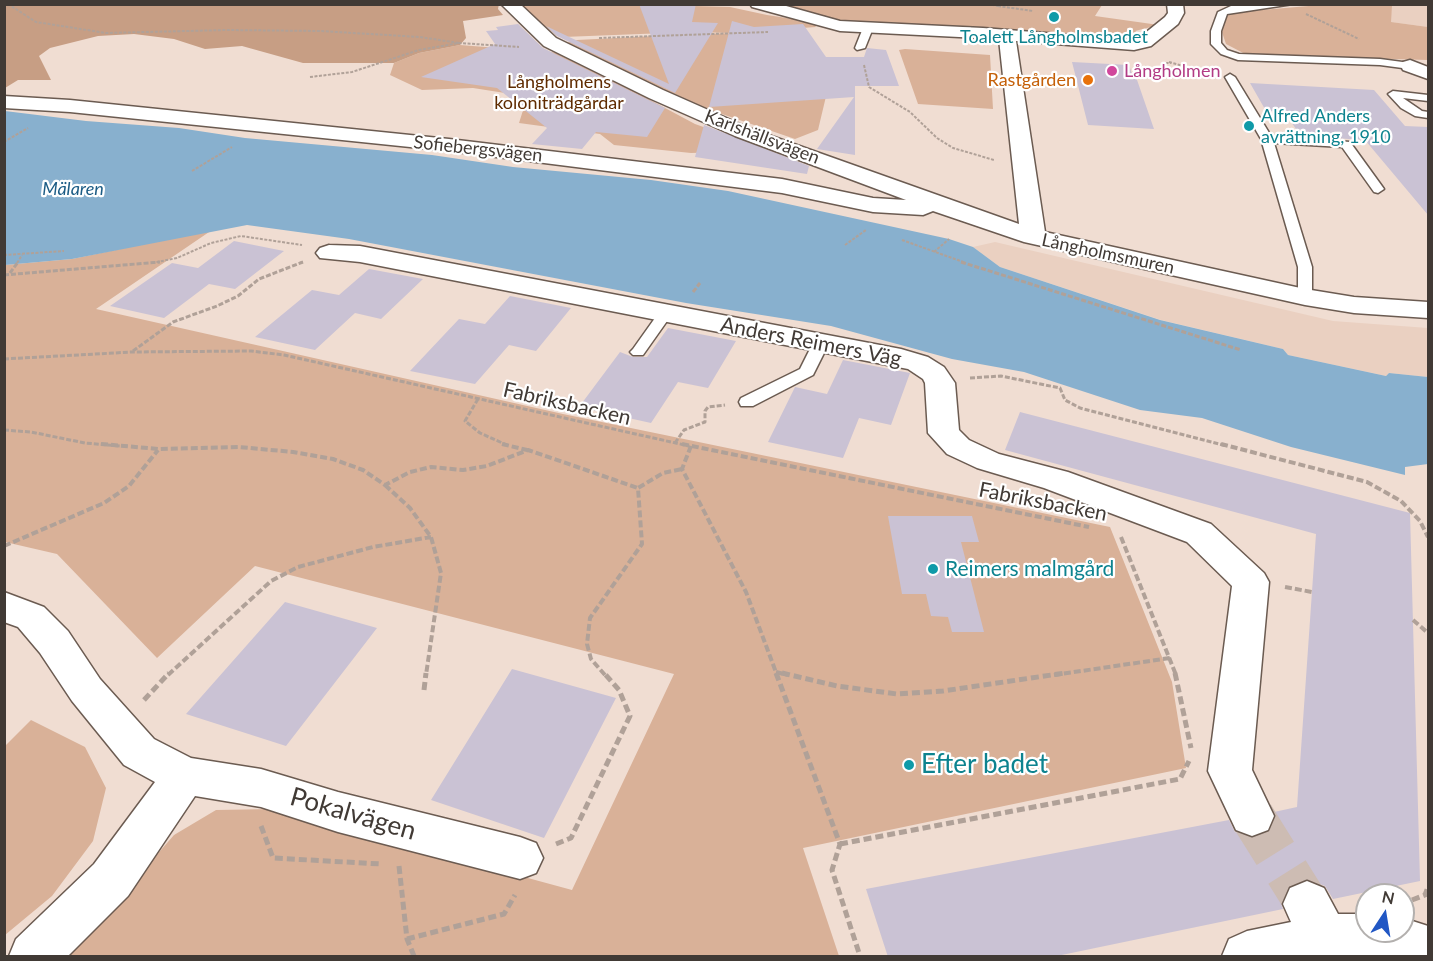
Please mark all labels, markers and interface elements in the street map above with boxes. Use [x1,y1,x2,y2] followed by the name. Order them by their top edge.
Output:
[1047,10,1061,24] marker: Toalett Långholmsbadet
[960,26,1148,48] place label: Toalett Långholmsbadet
[1124,60,1220,82] place label: Långholmen
[1105,64,1119,78] marker: Långholmen
[988,69,1076,91] place label: Rastgården
[494,71,624,113] park label: Långholmens koloniträdgårdar
[1081,73,1095,87] marker: Rastgården
[701,105,823,169] street label: Karlshällsvägen
[1261,105,1391,148] place label: Alfred Anders avrättning, 1910
[1242,119,1256,133] marker: Alfred Anders avrättning, 1910
[413,132,543,166] street label: Sofiebergsvägen
[42,178,104,200] water label: Mälaren
[1040,229,1176,279] street label: Långholmsmuren
[718,312,904,372] street label: Anders Reimers Väg
[501,377,633,431] street label: Fabriksbacken
[977,477,1109,527] street label: Fabriksbacken
[945,556,1114,582] place label: Reimers malmgård
[926,562,940,576] marker: Reimers malmgård
[921,749,1048,781] place label: Efter badet
[902,758,916,772] marker: Efter badet
[286,781,420,847] street label: Pokalvägen
[1355,883,1415,943] north arrow
[1380,886,1396,907] text: N

